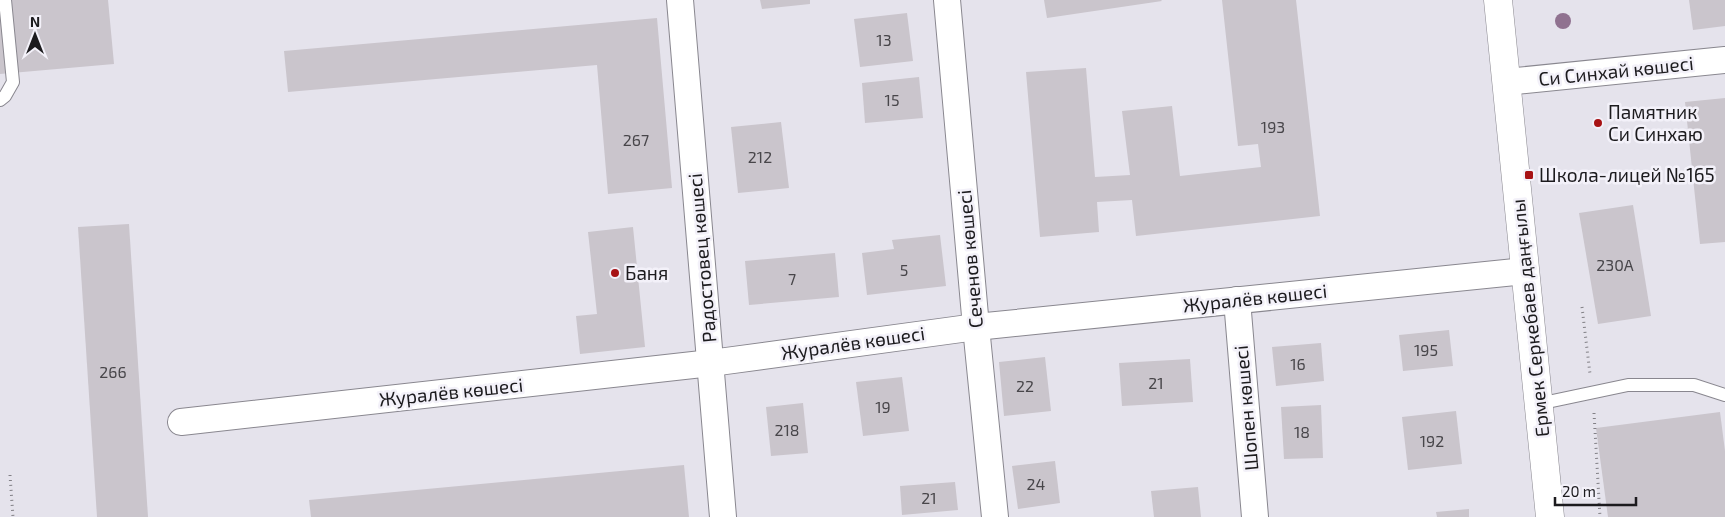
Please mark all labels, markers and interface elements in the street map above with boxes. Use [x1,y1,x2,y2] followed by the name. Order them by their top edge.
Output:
[10,10,60,60] north arrow
[30,13,40,30] text: N
[876,30,892,49] house number: 13
[1537,51,1695,90] street label: Си Синхай көшесі
[885,90,899,109] house number: 15
[1608,100,1703,145] place label: Памятник Си Синхаю
[1261,117,1285,136] house number: 193
[1592,117,1604,129] marker: Памятник Си Синхаю
[623,130,649,149] house number: 267
[748,147,772,166] house number: 212
[1539,163,1715,186] place label: Школа-лицей №165
[1523,169,1535,181] marker: Школа-лицей №165
[683,172,720,344] street label: Радостовец көшесі
[952,189,987,329] street label: Сеченов көшесі
[1506,198,1553,438] street label: Ермек Серкебаев даңғылы
[1596,255,1634,274] house number: 230А
[900,260,908,279] house number: 5
[625,261,668,284] place label: Баня
[609,267,621,279] marker: Баня
[788,269,796,288] house number: 7
[1182,278,1328,318] street label: Журалёв көшесі
[780,321,926,365] street label: Журалёв көшесі
[1414,340,1438,359] house number: 195
[1229,344,1262,472] street label: Шопен көшесі
[1290,354,1306,373] house number: 16
[99,362,127,381] house number: 266
[378,372,524,412] street label: Журалёв көшесі
[1148,373,1164,392] house number: 21
[1016,376,1034,395] house number: 22
[875,397,891,416] house number: 19
[774,420,800,439] house number: 218
[1294,422,1310,441] house number: 18
[1420,431,1444,450] house number: 192
[1027,474,1046,493] house number: 24
[1555,474,1636,506] scale bar
[1562,482,1596,500] text: 20 m
[921,488,937,507] house number: 21

